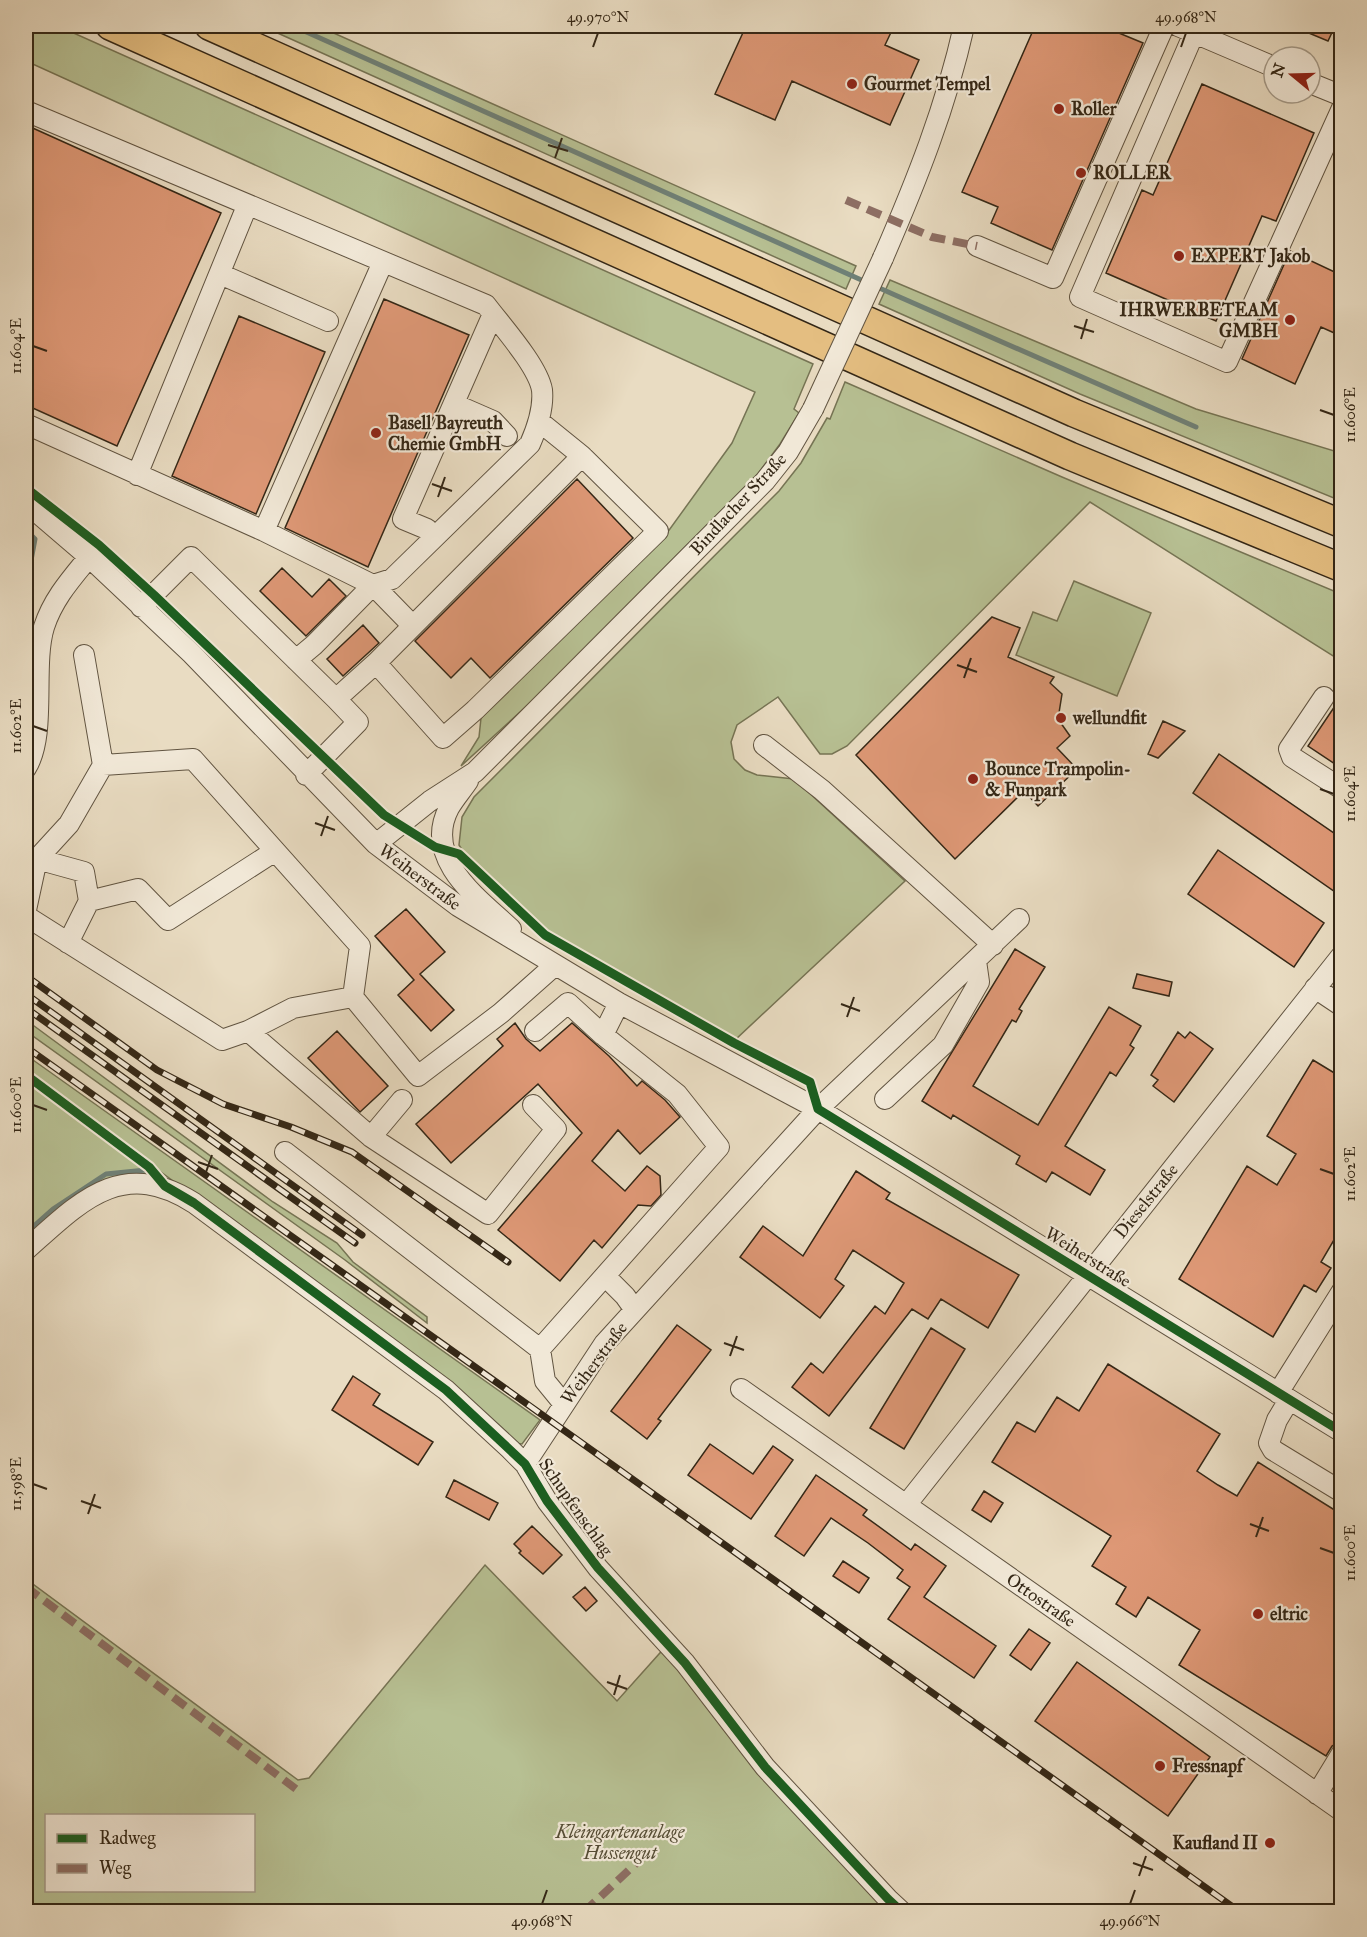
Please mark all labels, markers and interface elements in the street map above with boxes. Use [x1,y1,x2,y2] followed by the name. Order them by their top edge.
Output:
[567,8,630,26] text: 49.970°N
[1155,8,1217,26] text: 49.968°N
[1262,45,1322,105] north arrow
[1267,60,1290,80] text: N
[864,73,992,96] place label: Gourmet Tempel
[845,77,859,91] marker: Gourmet Tempel
[1071,98,1118,120] place label: Roller
[1052,102,1066,116] marker: Roller
[1093,162,1172,184] place label: ROLLER
[1074,166,1088,180] marker: ROLLER
[1191,245,1310,268] place label: EXPERT Jakob
[1172,249,1186,263] marker: EXPERT Jakob
[1120,299,1278,342] place label: IHRWERBETEAM GMBH
[1283,313,1297,327] marker: IHRWERBETEAM GMBH
[7,318,25,374] text: 11.604°E
[1341,387,1359,443] text: 11.606°E
[388,412,504,455] place label: Basell Bayreuth Chemie GmbH
[369,426,383,440] marker: Basell Bayreuth Chemie GmbH
[685,448,791,560] street label: Bindlacher Straße
[7,698,25,753] text: 11.602°E
[1072,707,1148,729] place label: wellundfit
[1054,711,1068,725] marker: wellundfit
[985,758,1131,802] place label: Bounce Trampolin- & Funpark
[1341,766,1359,822] text: 11.604°E
[966,772,980,786] marker: Bounce Trampolin- & Funpark
[375,839,465,915] street label: Weiherstraße
[7,1077,25,1133] text: 11.600°E
[1341,1146,1359,1201] text: 11.602°E
[1109,1159,1183,1243] street label: Dieselstraße
[1041,1222,1135,1292] street label: Weiherstraße
[556,1318,632,1408] street label: Weiherstraße
[533,1454,618,1561] street label: Schupfenschlag
[7,1457,25,1511] text: 11.598°E
[1341,1525,1359,1581] text: 11.600°E
[1002,1568,1080,1632] street label: Ottostraße
[1270,1603,1308,1625] place label: eltric
[1251,1607,1265,1621] marker: eltric
[1172,1755,1246,1778] place label: Fressnapf
[1153,1759,1167,1773] marker: Fressnapf
[45,1814,255,1892] legend
[555,1821,686,1864] park label: Kleingartenanlage Hussengut
[99,1827,156,1850] text: Radweg
[1172,1832,1258,1854] place label: Kaufland II
[1263,1836,1277,1850] marker: Kaufland II
[99,1857,132,1880] text: Weg
[511,1912,573,1930] text: 49.968°N
[1099,1912,1161,1930] text: 49.966°N

